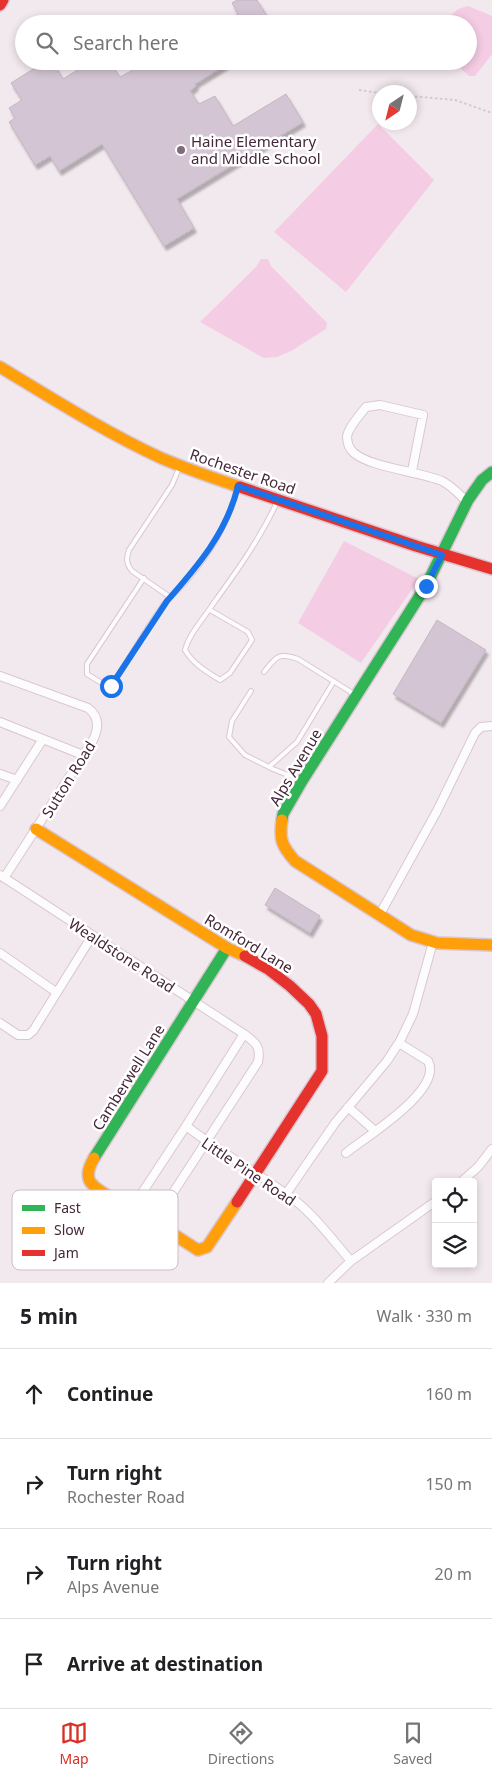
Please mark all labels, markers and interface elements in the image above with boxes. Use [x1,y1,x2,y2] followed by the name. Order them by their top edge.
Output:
[15,15,477,70] search box
[33,29,61,57] icon: search
[73,30,179,56] text: Search here
[372,85,417,130] north arrow
[191,131,321,168] place label: Haine Elementary and Middle School
[175,144,187,156] marker: Haine Elementary and Middle School
[187,444,299,498] street label: Rochester Road
[415,575,438,598] route end
[100,675,123,698] route start
[264,725,326,809] street label: Alps Avenue
[37,737,99,821] street label: Sutton Road
[201,909,297,977] street label: Romford Lane
[65,913,179,997] street label: Wealdstone Road
[87,1020,169,1134] street label: Camberwell Lane
[198,1132,300,1210] street label: Little Pine Road
[432,1178,477,1268] map controls
[432,1178,477,1223] button: locate
[12,1190,178,1270] legend
[54,1198,81,1217] text: Fast
[54,1220,85,1239] text: Slow
[432,1223,477,1268] button: layers
[52,1243,79,1262] text: Jam
[20,1302,78,1330] text: 5 min
[377,1305,472,1327] text: Walk · 330 m
[20,1380,48,1408] icon: ahead
[67,1381,153,1407] text: Continue
[425,1383,472,1405] text: 160 m
[67,1460,162,1486] text: Turn right
[20,1470,48,1498] icon: right
[425,1473,472,1495] text: 150 m
[67,1486,185,1508] text: Rochester Road
[67,1550,162,1576] text: Turn right
[20,1560,48,1588] icon: right
[435,1563,472,1585] text: 20 m
[67,1576,159,1598] text: Alps Avenue
[20,1650,48,1678] icon: arrive
[67,1651,263,1677] text: Arrive at destination
[60,1719,89,1768] tab: Map
[208,1719,274,1768] tab: Directions
[393,1719,432,1768] tab: Saved

